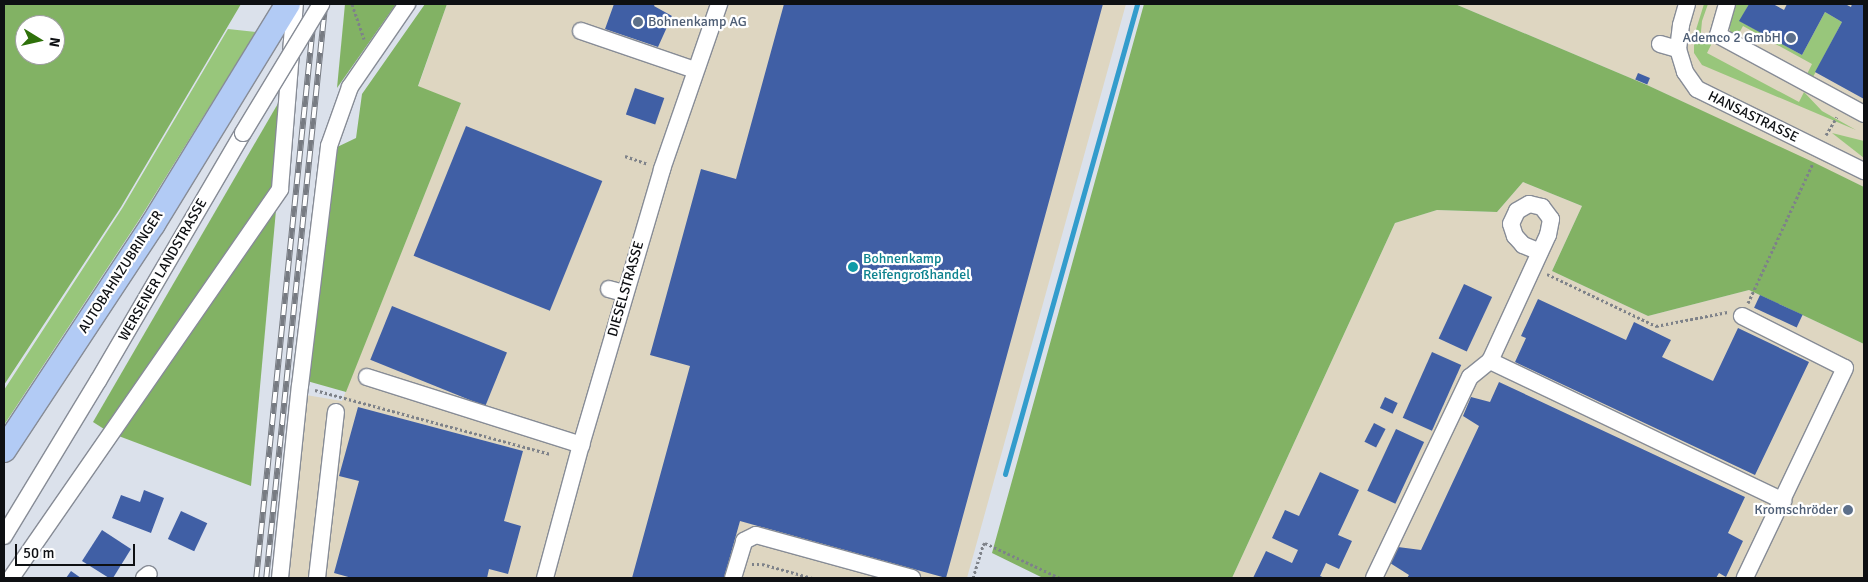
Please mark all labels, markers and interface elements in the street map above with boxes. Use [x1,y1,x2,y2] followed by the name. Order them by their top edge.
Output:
[648,14,747,30] place label: Bohnenkamp AG
[15,15,65,65] north arrow
[632,16,644,28] marker: Bohnenkamp AG
[1682,30,1781,46] place label: Ademco 2 GmbH
[1785,32,1797,44] marker: Ademco 2 GmbH
[45,36,63,48] text: N
[1705,88,1801,146] street label: HANSASTRASSE
[115,196,211,344] street label: WERSENER LANDSTRASSE
[75,208,167,336] street label: AUTOBAHNZUBRINGER
[604,239,648,339] street label: DIESELSTRASSE
[863,251,970,284] place label: Bohnenkamp Reifengroßhandel
[847,261,859,273] marker: Bohnenkamp Reifengroßhandel
[1754,502,1838,518] place label: Kromschröder
[1842,504,1854,516] marker: Kromschröder
[18,534,138,566] scale bar
[23,544,54,562] text: 50 m

